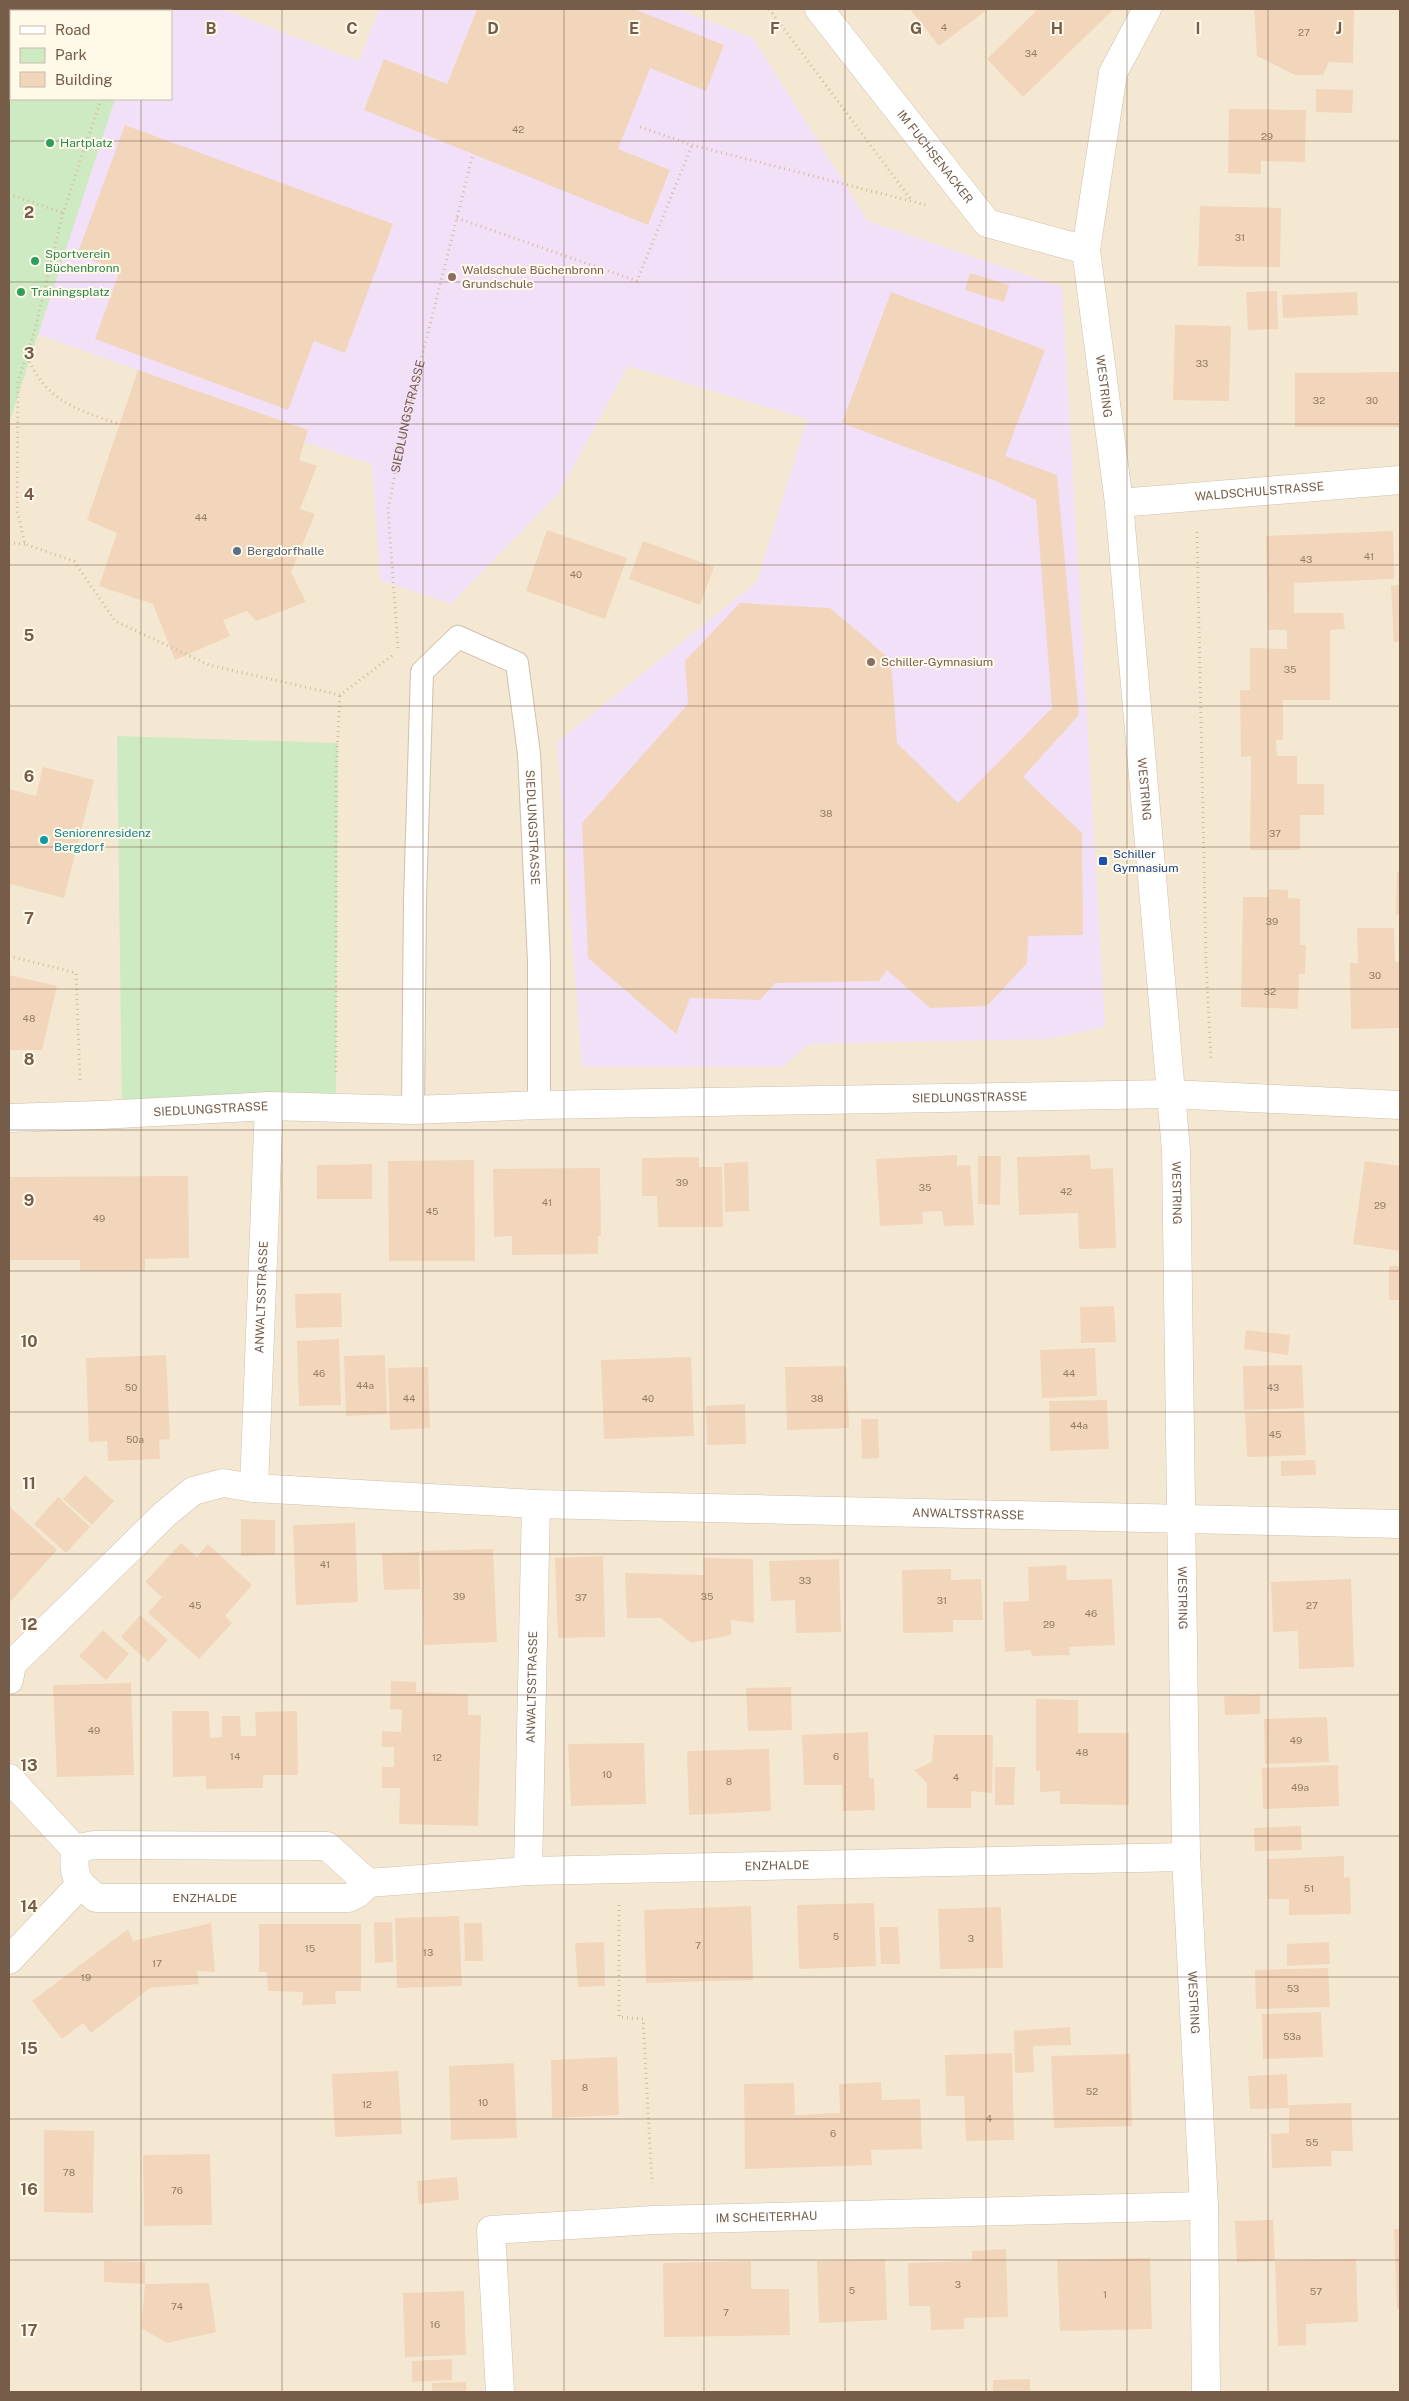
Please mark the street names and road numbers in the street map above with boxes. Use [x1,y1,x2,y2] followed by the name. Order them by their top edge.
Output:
[894,107,976,206] street label: IM FUCHSENACKER
[1093,354,1115,419] street label: WESTRING
[388,359,428,474] street label: SIEDLUNGSTRASSE
[1194,479,1325,504] street label: WALDSCHULSTRASSE
[1134,757,1154,821] street label: WESTRING
[523,769,542,885] street label: SIEDLUNGSTRASSE
[912,1089,1027,1105] street label: SIEDLUNGSTRASSE
[153,1099,269,1119] street label: SIEDLUNGSTRASSE
[1169,1161,1184,1225] street label: WESTRING
[252,1241,271,1354] street label: ANWALTSSTRASSE
[912,1506,1025,1522] street label: ANWALTSSTRASSE
[1175,1566,1190,1630] street label: WESTRING
[524,1631,540,1743] street label: ANWALTSSTRASSE
[744,1858,809,1873] street label: ENZHALDE
[173,1891,237,1905] street label: ENZHALDE
[1185,1971,1202,2035] street label: WESTRING
[715,2209,817,2225] street label: IM SCHEITERHAU

